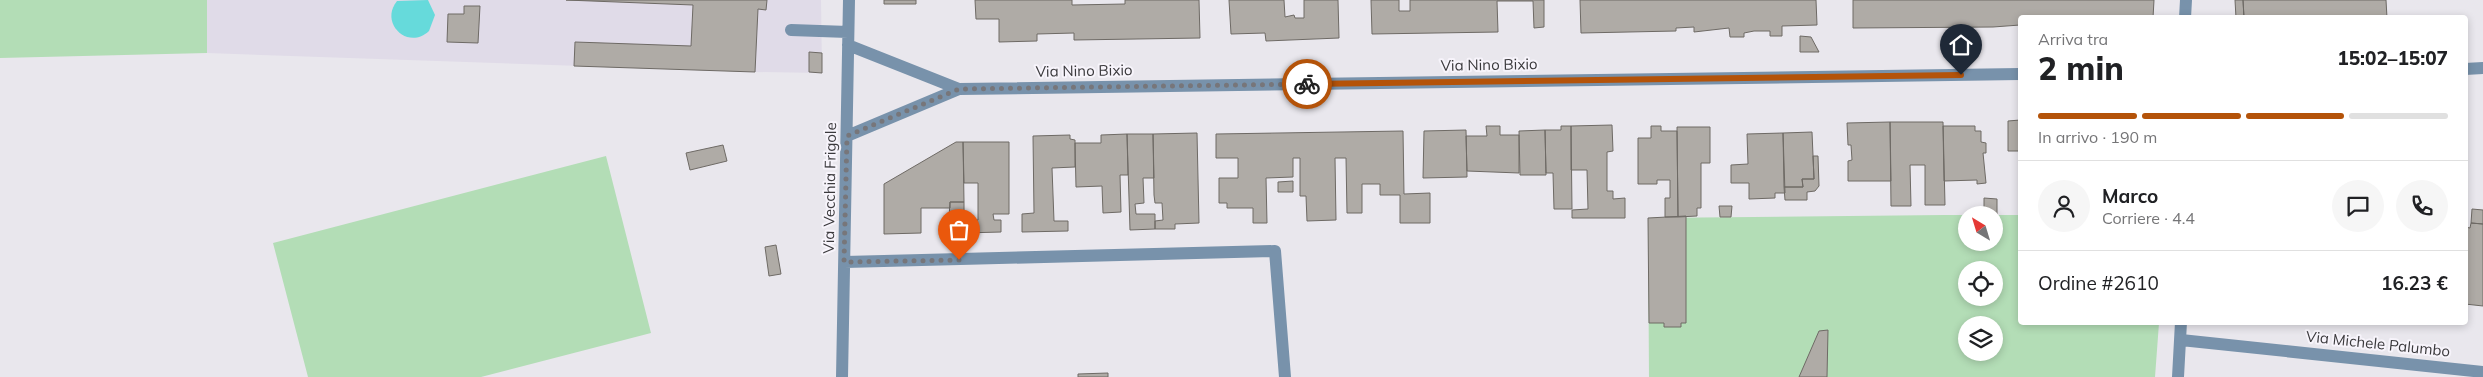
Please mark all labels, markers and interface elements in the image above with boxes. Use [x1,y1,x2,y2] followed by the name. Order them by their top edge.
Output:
[1940,24,1982,75] pin
[2038,29,2108,49] text: Arriva tra
[1947,31,1975,59] icon: home
[2337,46,2448,70] text: 15:02–15:07
[2038,48,2124,88] text: 2 min
[1440,54,1538,75] street label: Via Nino Bixio
[1282,59,1332,109] courier
[1035,60,1133,81] street label: Via Nino Bixio
[1293,70,1321,98] icon: bike
[819,122,840,254] street label: Via Vecchia Frigole
[2038,127,2157,147] text: In arrivo · 190 m
[2038,180,2090,232] button: person
[2332,180,2384,232] button: chat
[2396,180,2448,232] button: phone
[2102,184,2158,208] text: Marco
[1958,206,2002,251] north arrow
[1958,206,2003,361] map controls
[2102,208,2195,228] text: Corriere · 4.4
[938,209,980,260] pin
[945,216,973,244] icon: bag
[1958,261,2003,306] button: locate
[2038,271,2159,295] text: Ordine #2610
[2381,271,2448,295] text: 16.23 €
[1958,316,2003,361] button: layers
[2305,326,2451,361] street label: Via Michele Palumbo

